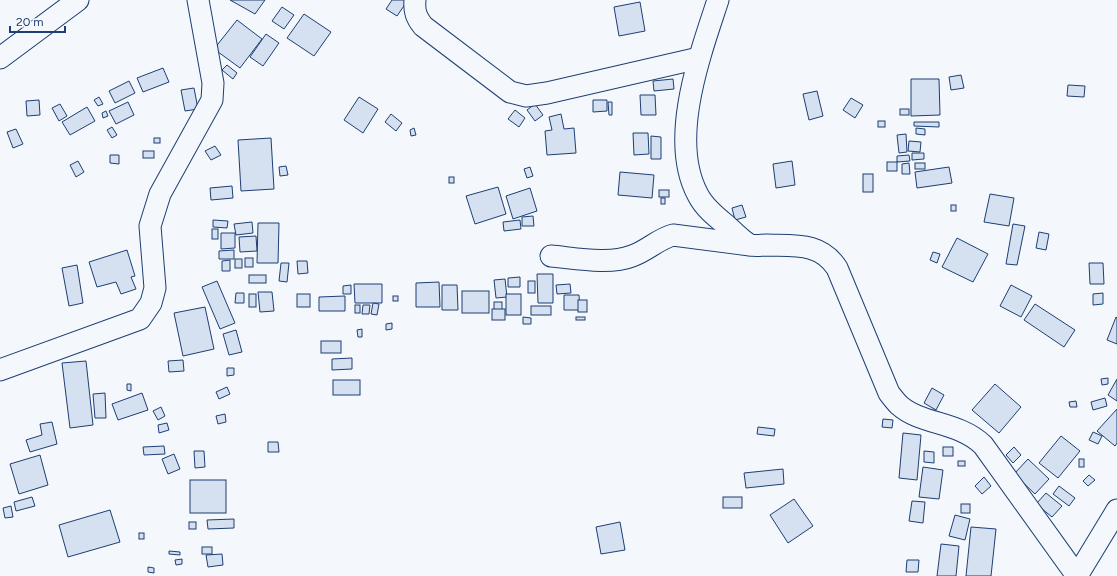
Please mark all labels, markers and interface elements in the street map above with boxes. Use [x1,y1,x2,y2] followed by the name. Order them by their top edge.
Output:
[10,8,65,34] scale bar
[16,15,44,29] text: 20 m

